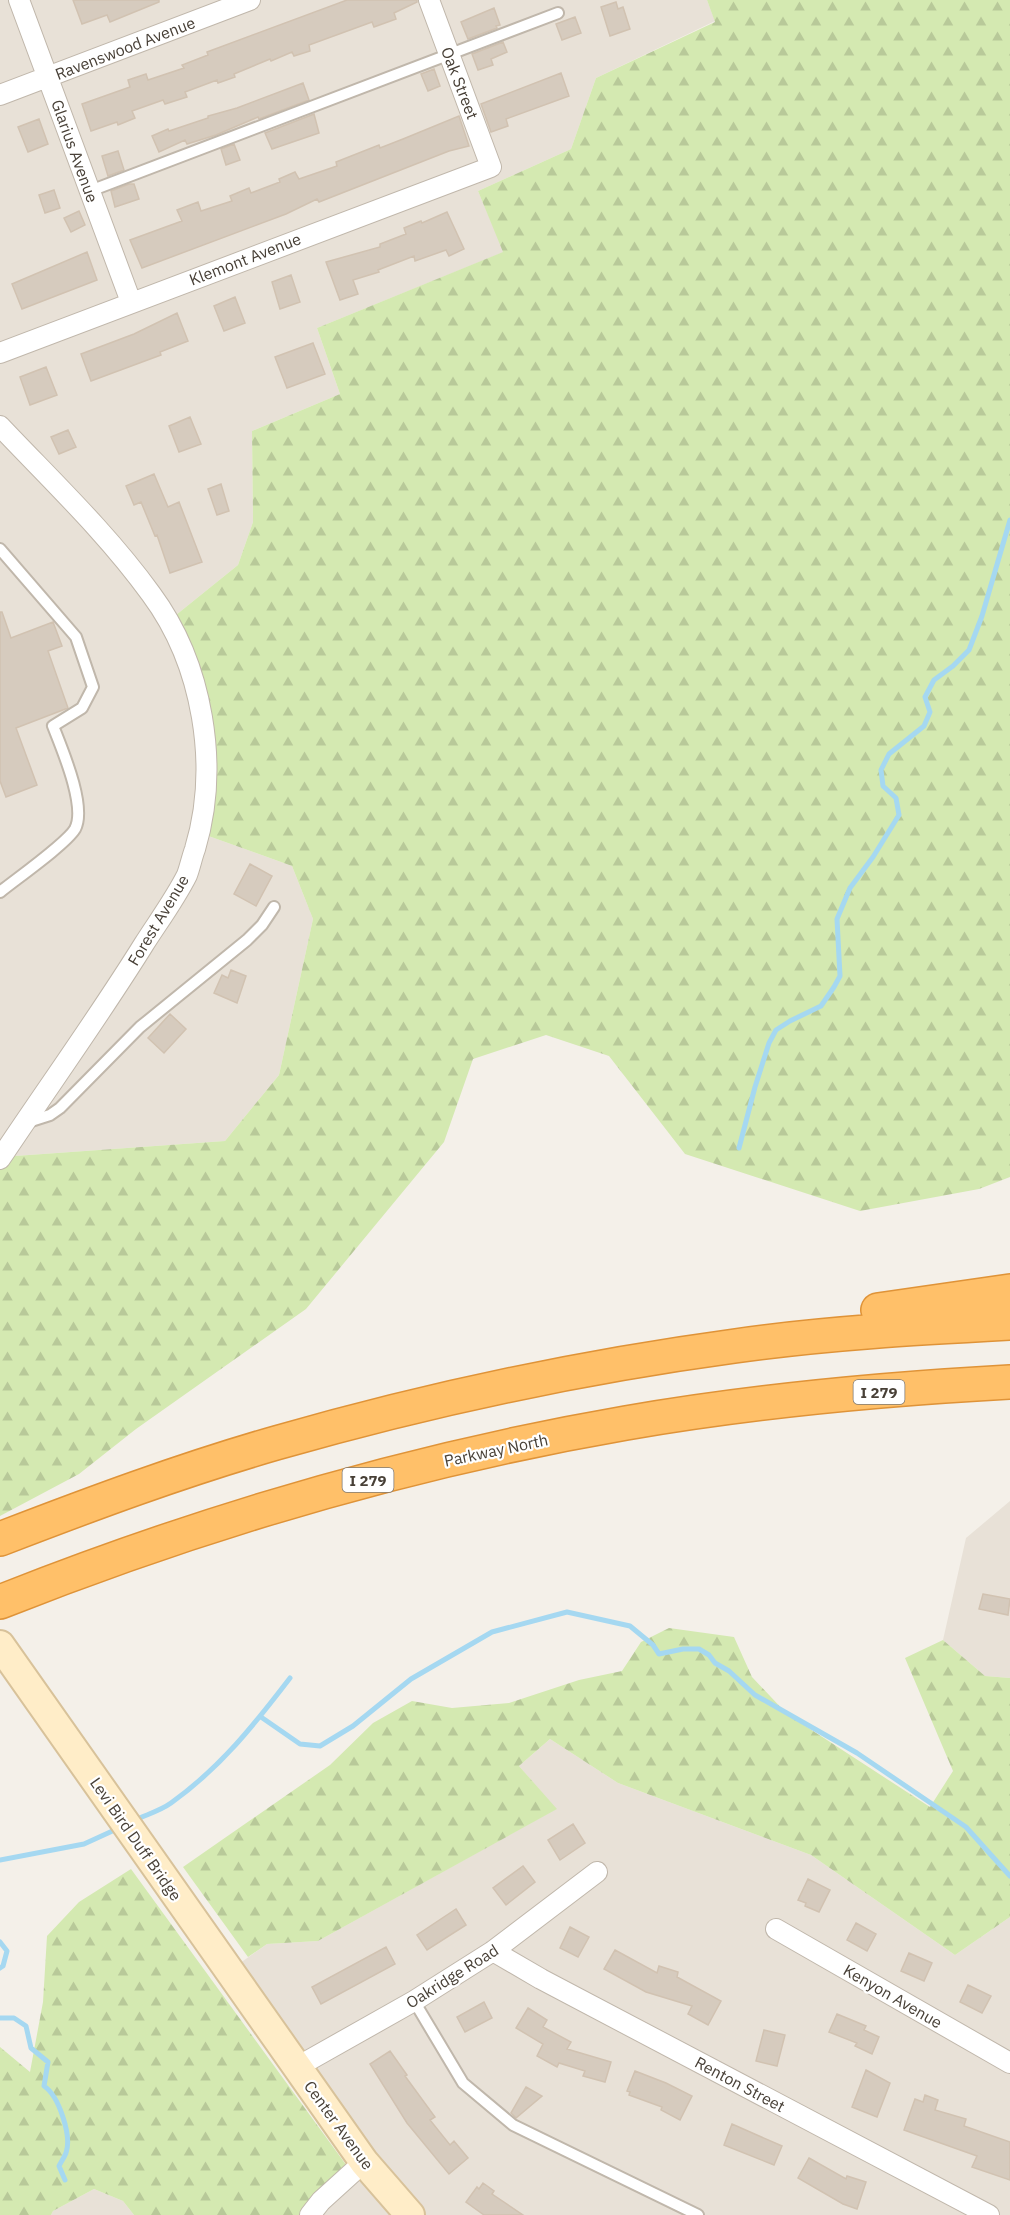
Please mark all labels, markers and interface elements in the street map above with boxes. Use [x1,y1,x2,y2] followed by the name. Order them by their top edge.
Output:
[52,12,198,84] street label: Ravenswood Avenue
[437,44,483,122] street label: Oak Street
[47,97,103,205] street label: Glarius Avenue
[186,228,304,290] street label: Klemont Avenue
[123,871,193,969] street label: Forest Avenue
[854,1380,904,1404] road number: I 279
[442,1429,550,1471] street label: Parkway North
[342,1468,394,1492] road number: I 279
[86,1773,186,1905] street label: Levi Bird Duff Bridge
[402,1940,502,2012] street label: Oakridge Road
[840,1960,946,2032] street label: Kenyon Avenue
[692,2052,788,2116] street label: Renton Street
[300,2077,378,2174] street label: Center Avenue

